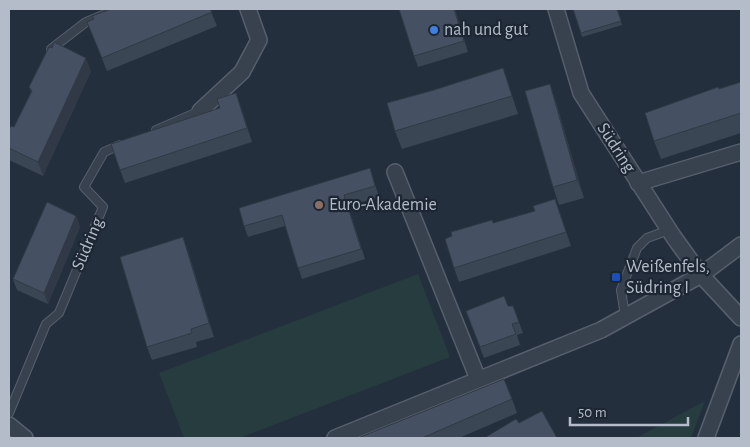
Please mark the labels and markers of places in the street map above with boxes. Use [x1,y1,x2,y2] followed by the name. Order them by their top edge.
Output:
[444,21,528,39] place label: nah und gut
[428,24,440,36] marker: nah und gut
[329,196,437,214] place label: Euro-Akademie
[313,199,325,211] marker: Euro-Akademie
[626,258,710,297] place label: Weißenfels, Südring I
[610,271,622,283] marker: Weißenfels, Südring I

